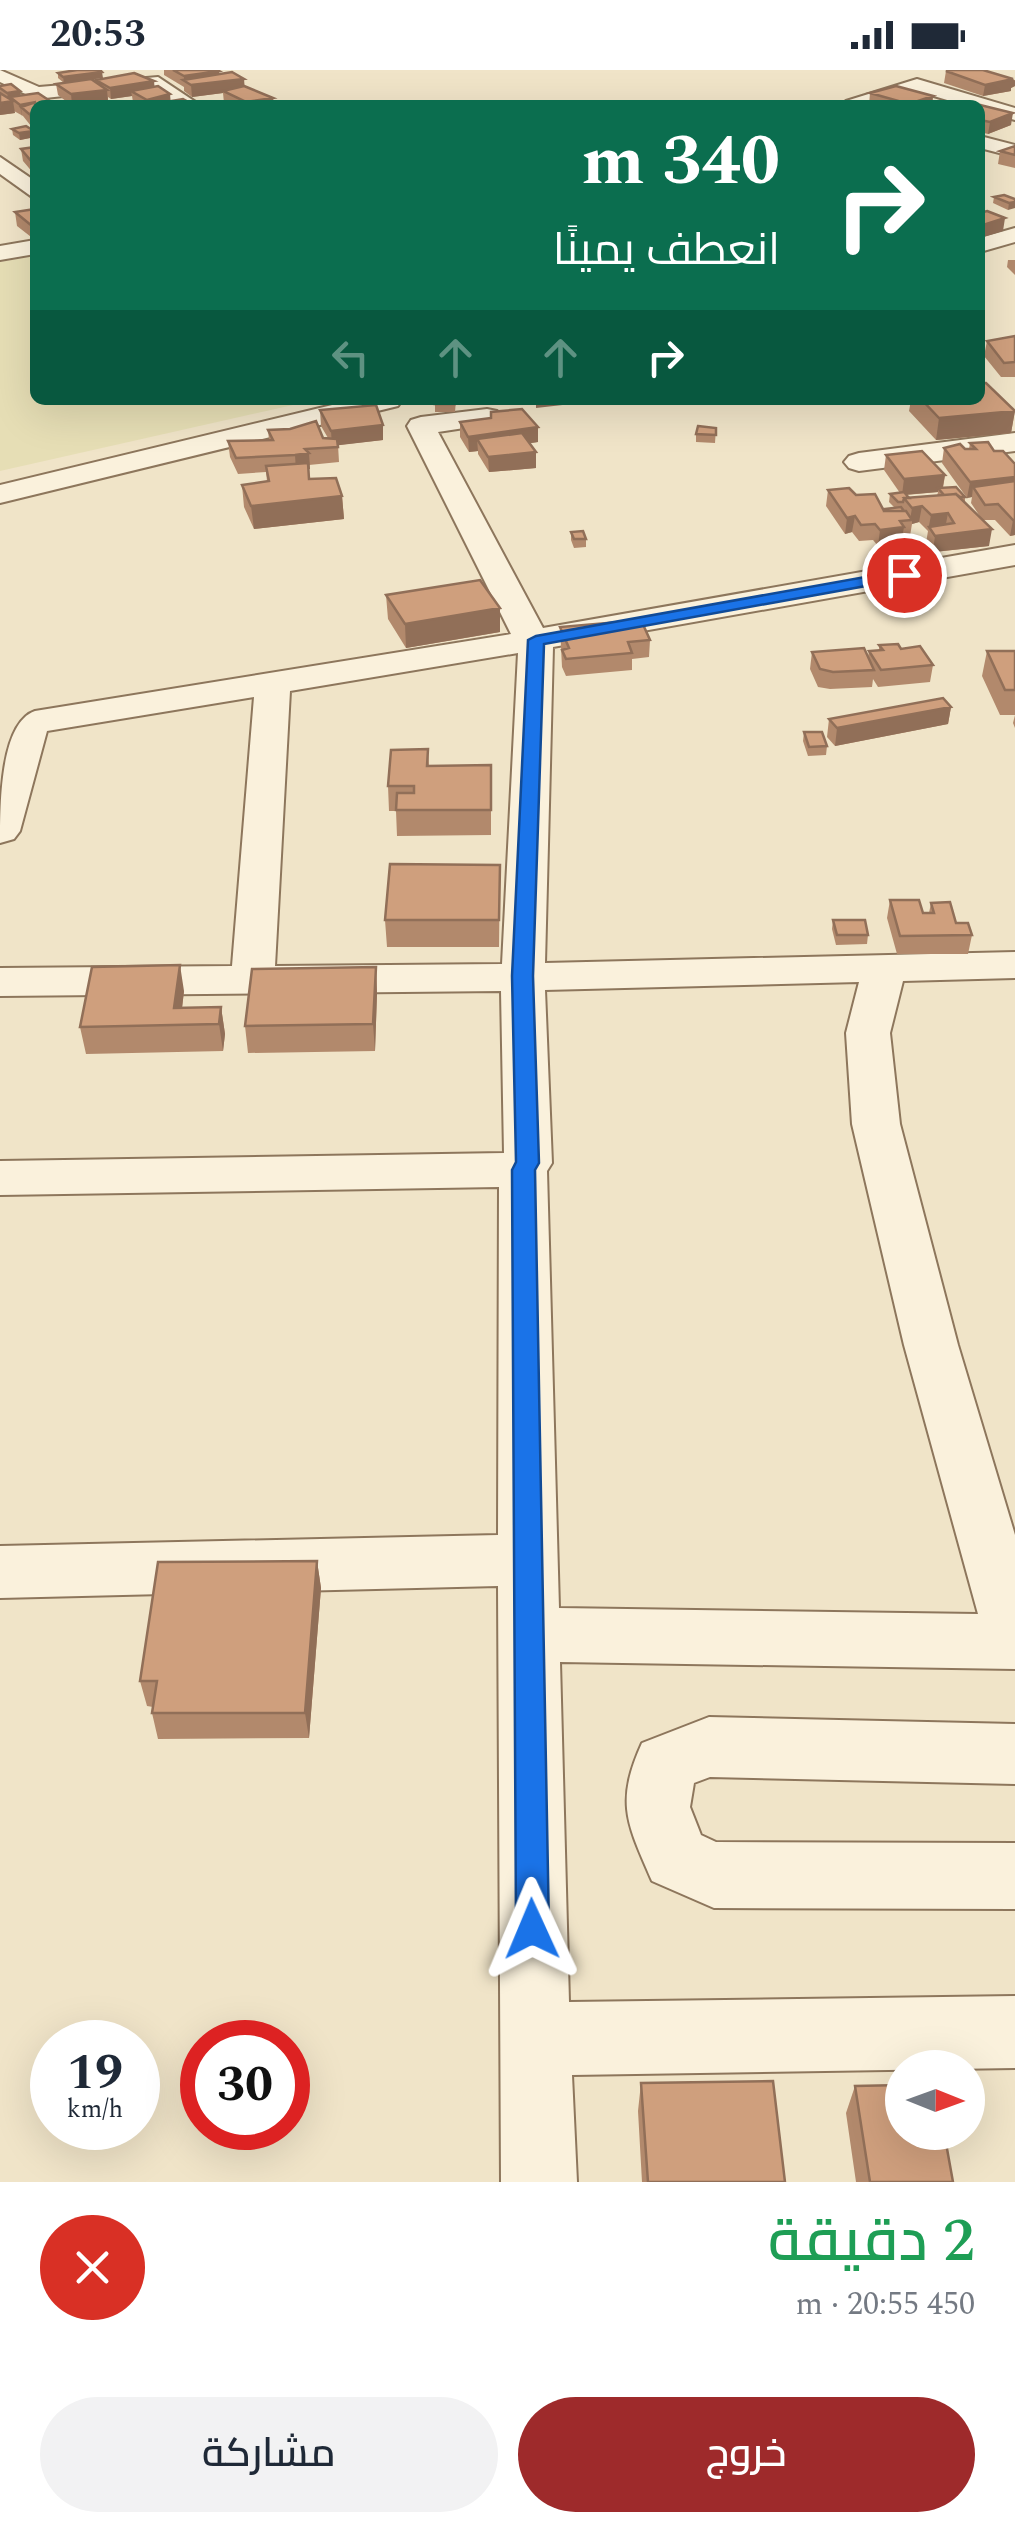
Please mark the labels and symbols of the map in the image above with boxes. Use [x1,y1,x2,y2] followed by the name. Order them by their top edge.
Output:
[862,533,947,618] pin
[480,1877,584,1981] position arrow
[180,2020,310,2150] speed limit sign: 30
[885,2050,985,2150] north arrow

